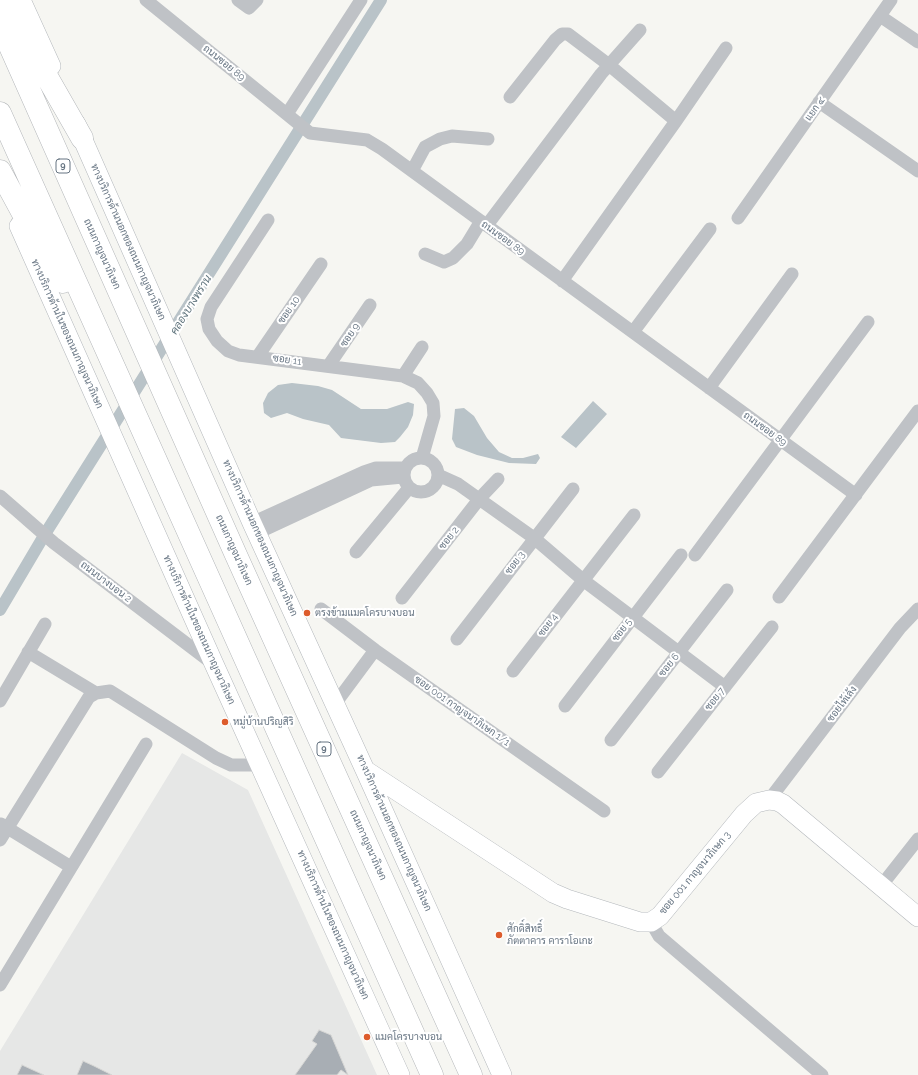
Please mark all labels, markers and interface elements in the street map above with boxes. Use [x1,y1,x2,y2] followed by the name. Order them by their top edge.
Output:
[201,42,247,84] street label: ถนนซอย 89
[802,95,828,123] street label: แยก ๔
[56,159,70,173] road number: 9
[88,162,168,322] street label: ทางบริการด้านนอกของถนนกาญจนาภิเษก
[81,217,123,291] street label: ถนนกาญจนาภิเษก
[479,218,527,258] street label: ถนนซอย 89
[28,257,106,411] street label: ทางบริการด้านในของถนนกาญจนาภิเษก
[168,273,214,337] water label: คลองบางพราน
[275,294,303,326] street label: ซอย 10
[338,321,362,349] street label: ซอย 9
[272,352,302,368] street label: ซอย 11
[741,409,789,449] street label: ถนนซอย 89
[220,458,300,618] street label: ทางบริการด้านนอกของถนนกาญจนาภิเษก
[213,513,255,587] street label: ถนนกาญจนาภิเษก
[436,524,462,552] street label: ซอย 2
[502,549,528,577] street label: ซอย 3
[160,553,238,707] street label: ทางบริการด้านในของถนนกาญจนาภิเษก
[78,559,134,605] street label: ถนนบางบอน 2
[315,607,415,619] place label: ตรงข้ามแมคโครบางบอน
[302,608,312,618] marker: ตรงข้ามแมคโครบางบอน
[535,611,561,639] street label: ซอย 4
[609,616,635,644] street label: ซอย 5
[656,651,682,679] street label: ซอย 6
[412,673,512,749] street label: ซอย 001 กาญจนาภิเษก 1/1
[825,684,859,724] street label: ซอยไท้เล้ง
[702,685,728,713] street label: ซอย 7
[233,716,293,728] place label: หมู่บ้านปริญสิริ
[220,717,230,727] marker: หมู่บ้านปริญสิริ
[317,742,331,756] road number: 9
[354,753,434,913] street label: ทางบริการด้านนอกของถนนกาญจนาภิเษก
[347,808,389,882] street label: ถนนกาญจนาภิเษก
[657,829,733,917] street label: ซอย 001 กาญจนาภิเษก 3
[294,848,372,1002] street label: ทางบริการด้านในของถนนกาญจนาภิเษก
[507,923,593,946] place label: ศักดิ์สิทธิ์ ภัตตาคาร คาราโอเกะ
[494,930,504,940] marker: ศักดิ์สิทธิ์ ภัตตาคาร คาราโอเกะ
[375,1031,442,1043] place label: แมคโครบางบอน
[362,1032,372,1042] marker: แมคโครบางบอน

